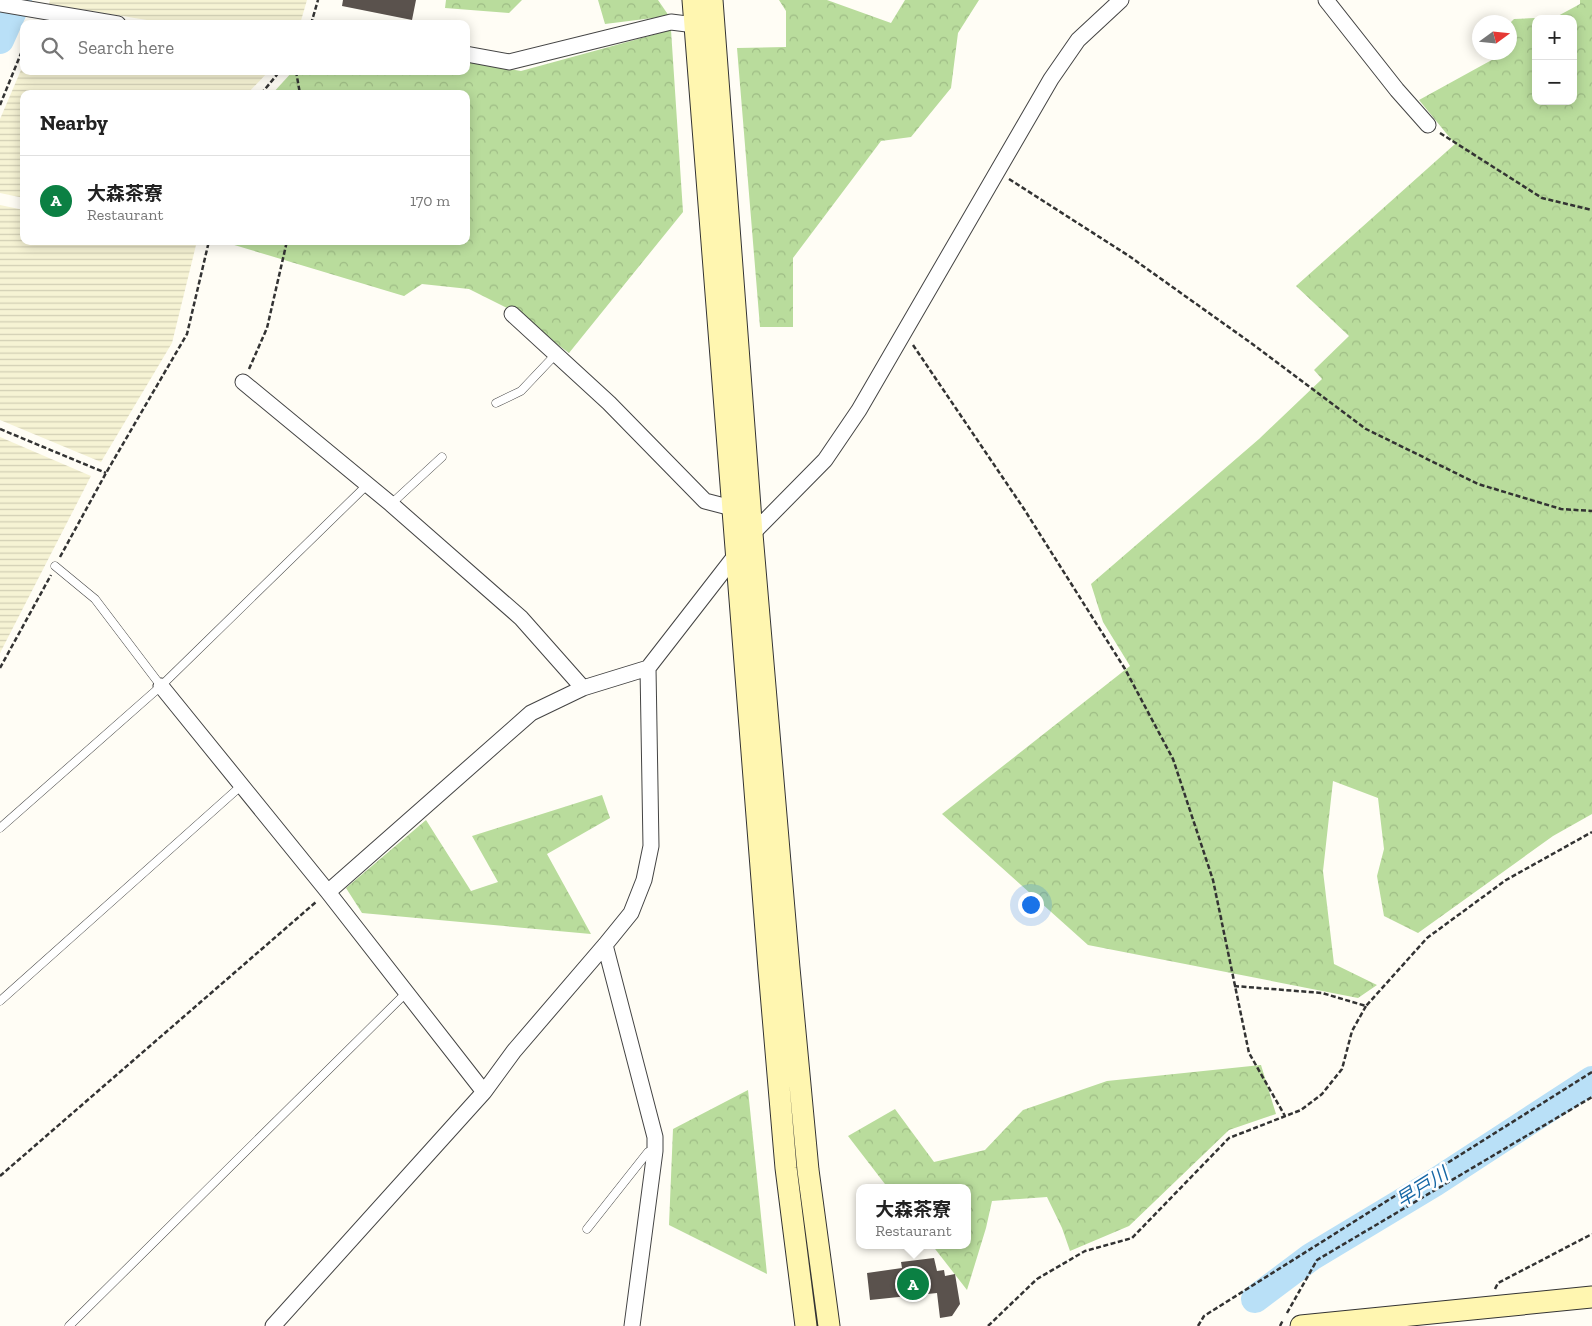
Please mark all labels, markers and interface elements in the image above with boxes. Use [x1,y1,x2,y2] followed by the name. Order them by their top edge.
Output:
[1472,15,1517,60] north arrow
[1532,15,1577,105] map controls
[1532,15,1577,60] button: +
[20,20,470,75] search box
[38,34,66,62] icon: search
[78,36,174,59] text: Search here
[1532,60,1577,105] button: −
[40,110,108,135] text: Nearby
[87,182,163,205] text: 大森茶寮
[51,191,62,210] text: A
[410,191,450,210] text: 170 m
[87,205,163,224] text: Restaurant
[1018,892,1044,918] your location
[1392,1161,1454,1212] water label: 早戸川
[856,1184,971,1249] popup
[875,1198,951,1221] text: 大森茶寮
[875,1221,952,1240] text: Restaurant
[897,1265,929,1303] pin: A

